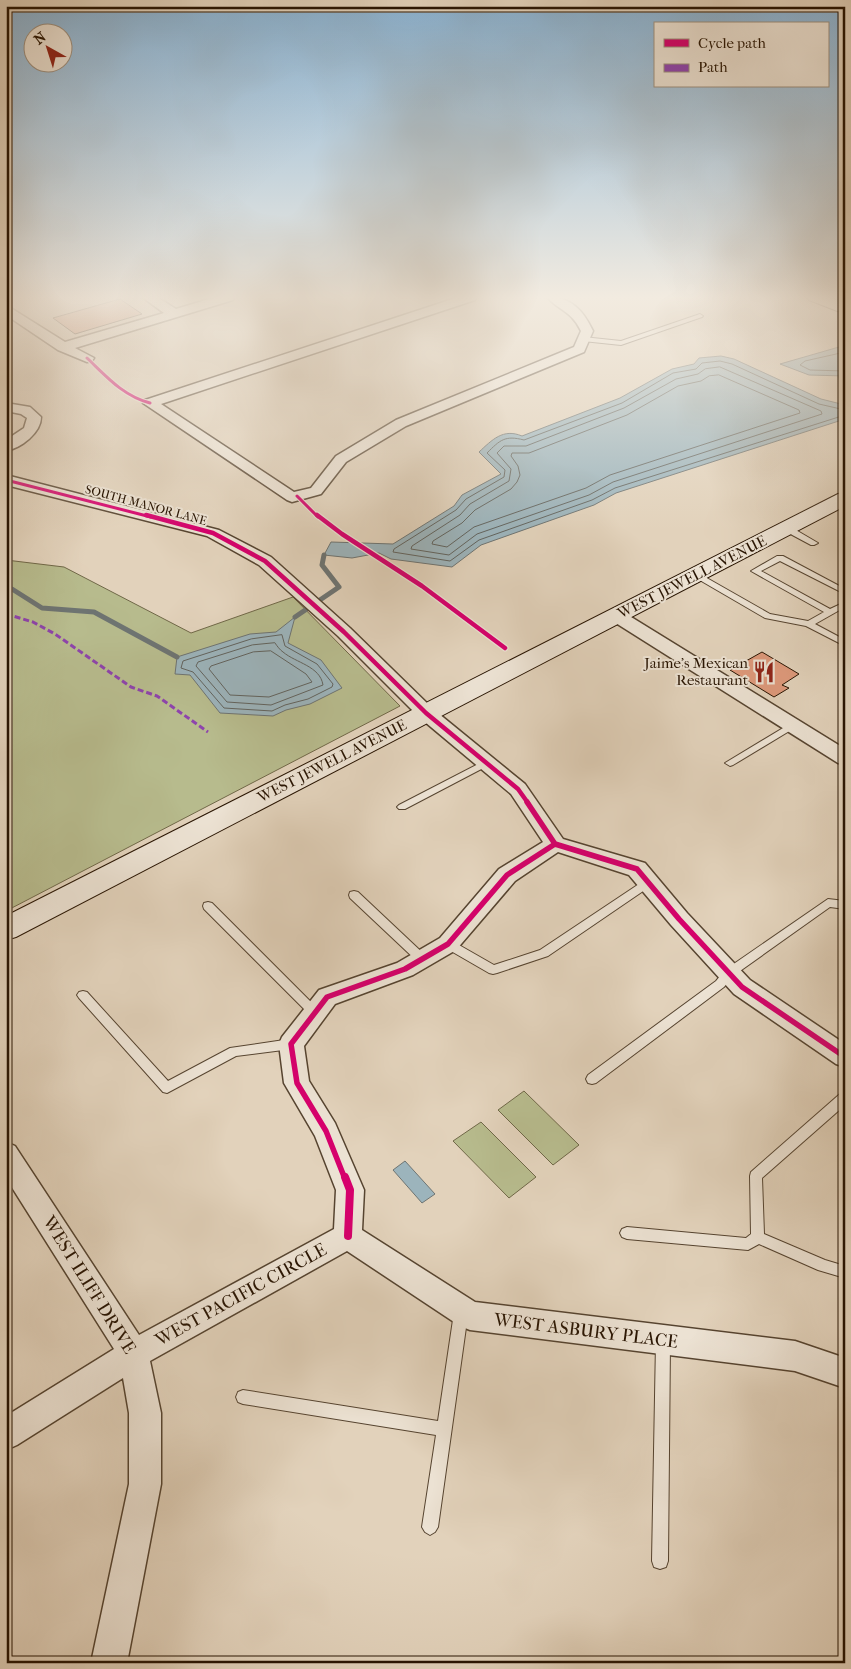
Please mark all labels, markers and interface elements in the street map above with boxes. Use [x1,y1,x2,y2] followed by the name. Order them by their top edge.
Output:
[22,22,72,72] north arrow
[654,22,828,88] legend
[31,28,50,48] text: N
[698,34,766,52] text: Cycle path
[698,58,728,76] text: Path
[84,482,208,528] street label: SOUTH MANOR LANE
[614,532,770,623] street label: WEST JEWELL AVENUE
[643,654,749,689] place label: Jaime's Mexican Restaurant
[751,659,777,685] restaurant icon: Jaime's Mexican Restaurant
[254,716,410,807] street label: WEST JEWELL AVENUE
[38,1211,140,1358] street label: WEST ILIFF DRIVE
[151,1239,330,1351] street label: WEST PACIFIC CIRCLE
[492,1309,679,1353] street label: WEST ASBURY PLACE

